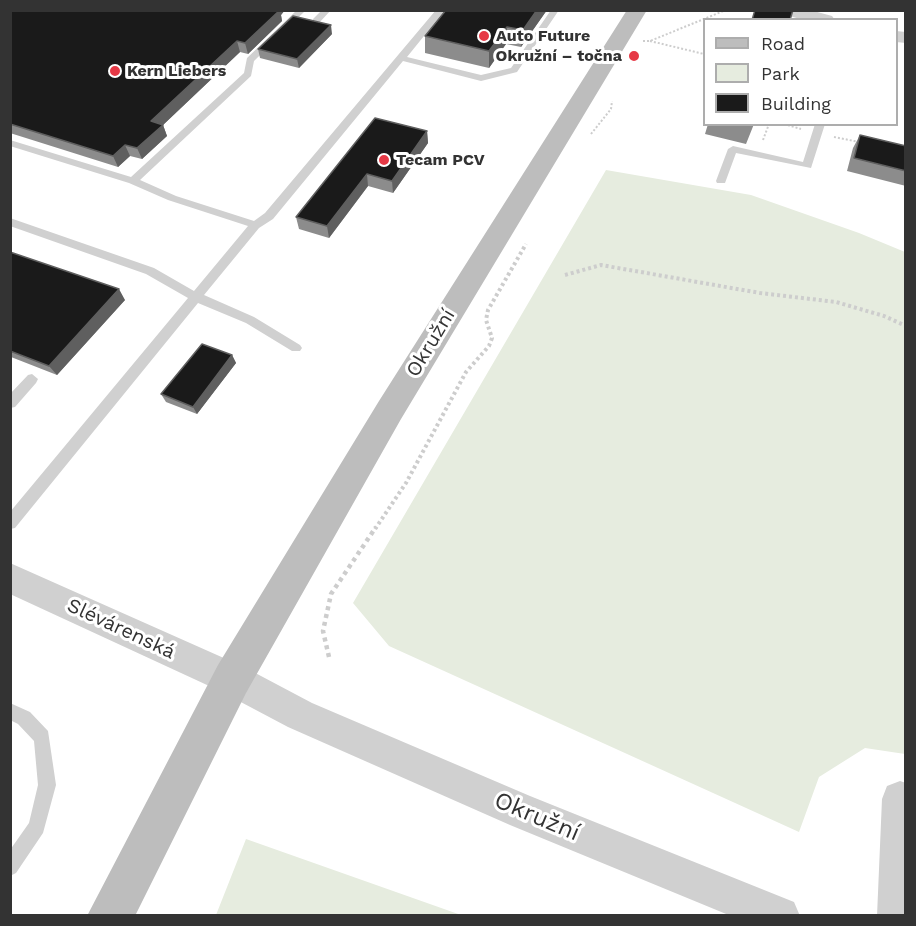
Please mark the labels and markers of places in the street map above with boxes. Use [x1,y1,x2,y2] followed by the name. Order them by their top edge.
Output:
[496,26,590,46] place label: Auto Future
[477,29,491,43] marker: Auto Future
[496,46,622,66] place label: Okružní – točna
[627,49,641,63] marker: Okružní – točna
[127,61,226,81] place label: Kern Liebers
[108,64,122,78] marker: Kern Liebers
[396,150,485,170] place label: Tecam PCV
[377,153,391,167] marker: Tecam PCV

